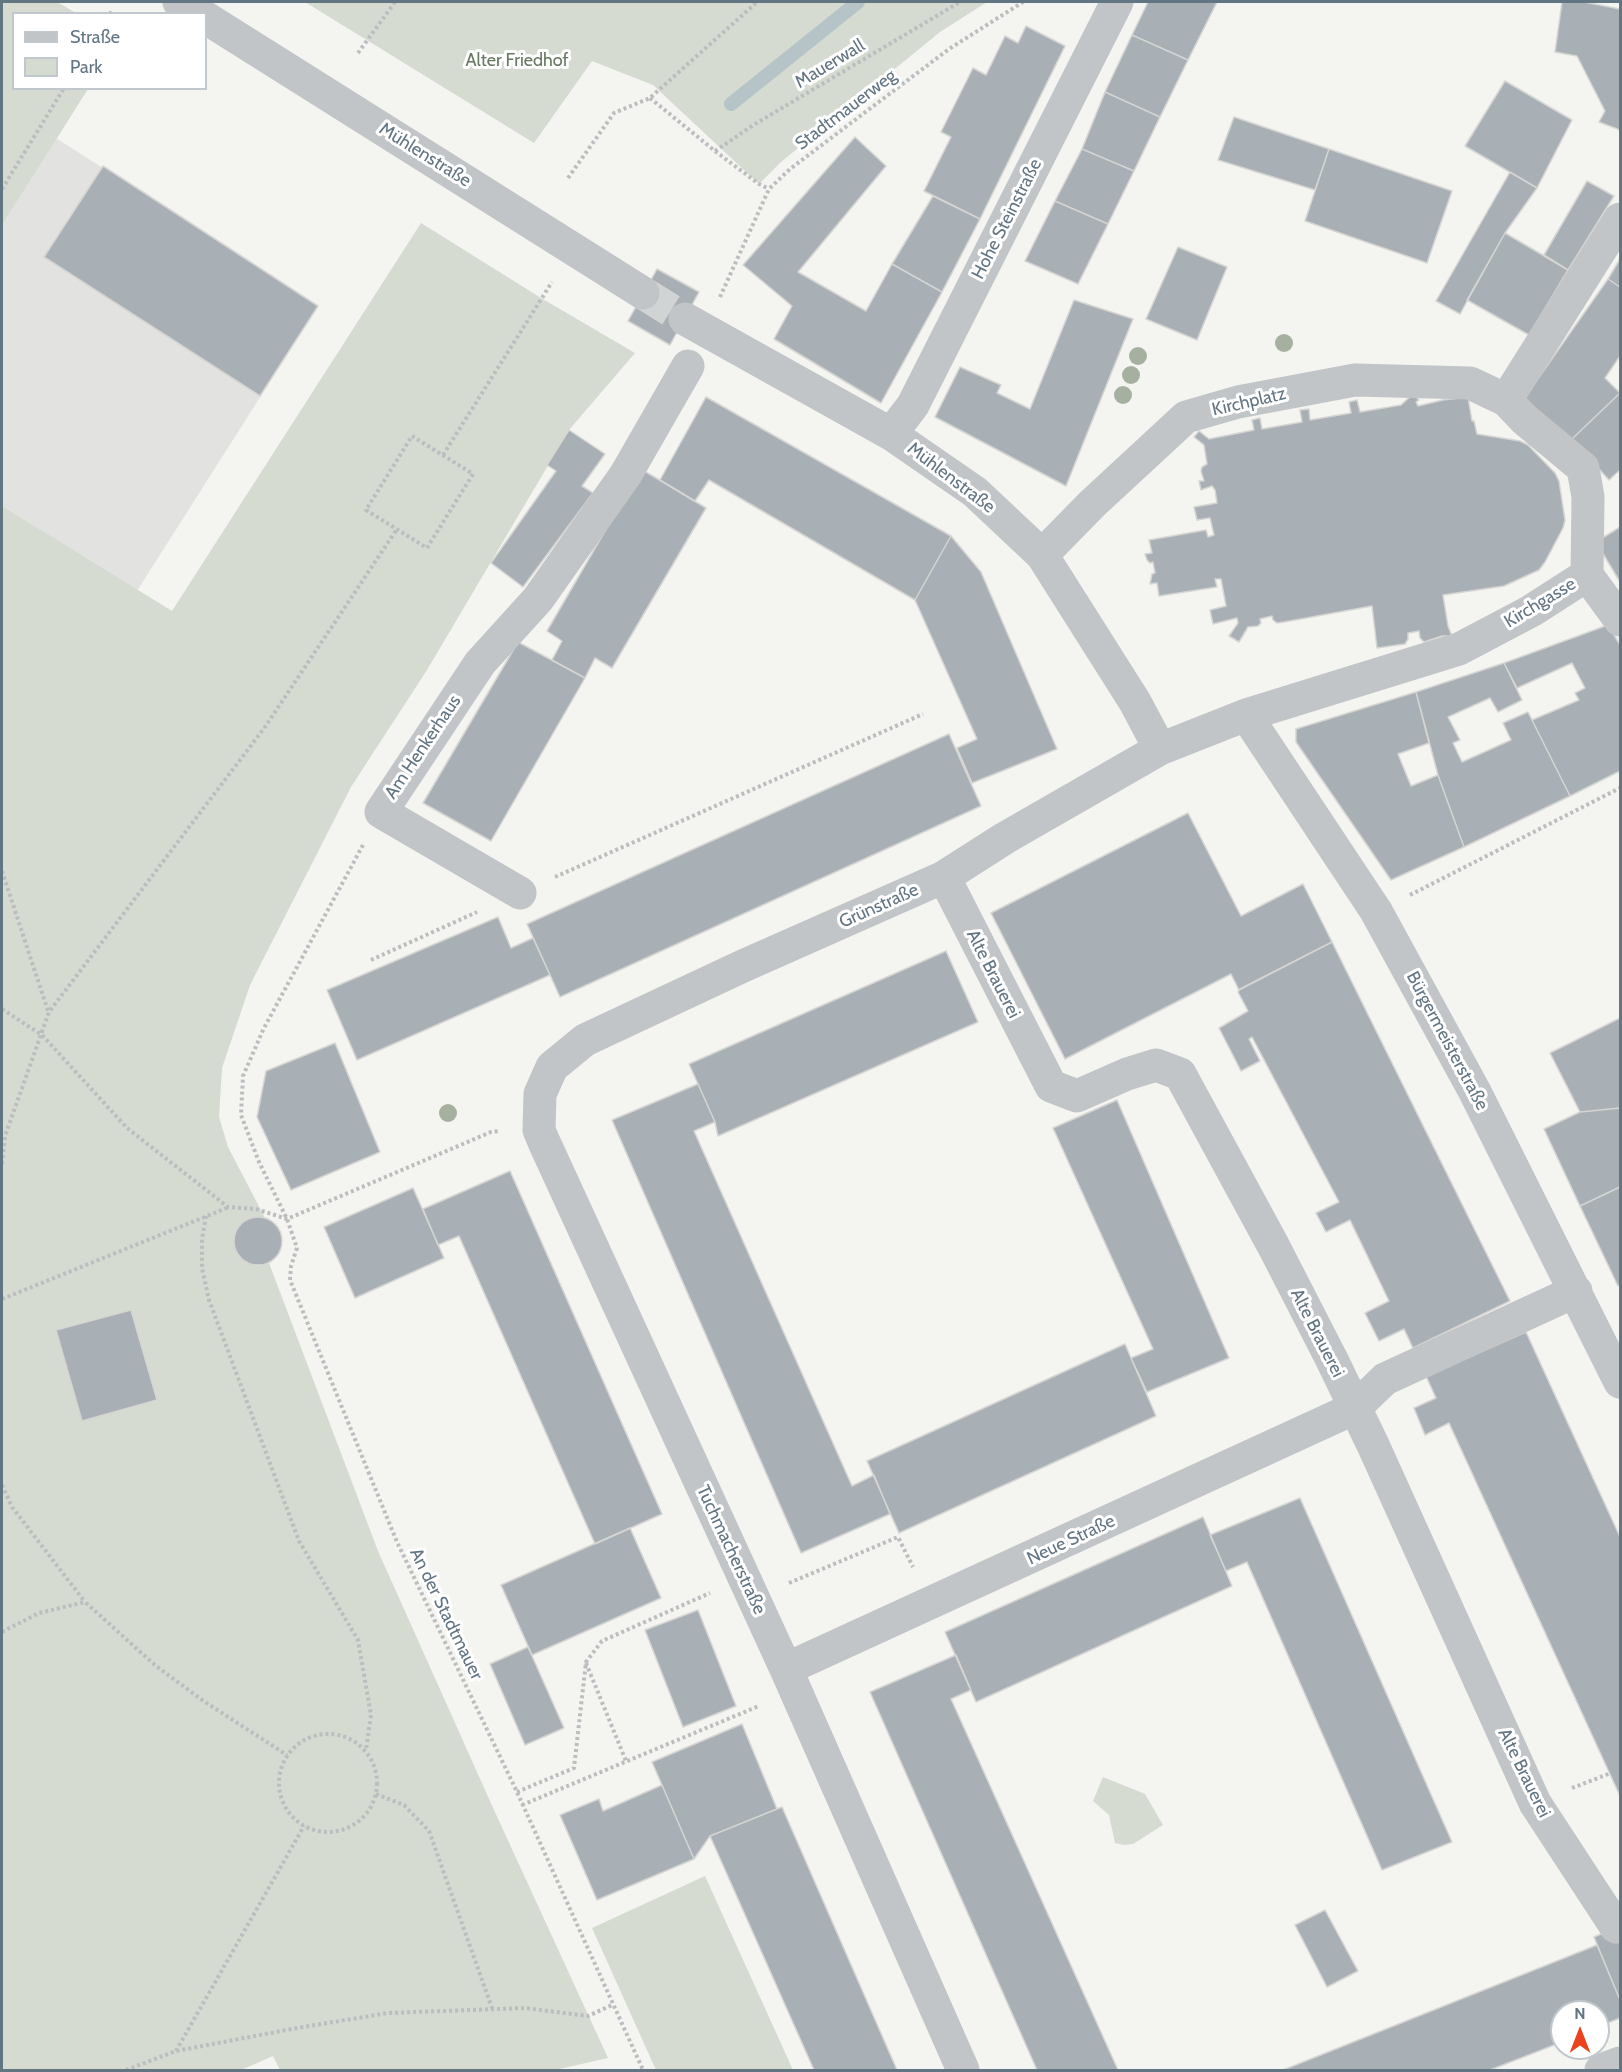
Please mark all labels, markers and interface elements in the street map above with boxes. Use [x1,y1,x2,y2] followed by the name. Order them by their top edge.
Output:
[12,12,207,90] legend
[70,26,120,48] text: Straße
[791,35,869,93] street label: Mauerwall
[466,50,568,72] park label: Alter Friedhof
[70,56,102,78] text: Park
[791,65,901,155] street label: Stadtmauerweg
[375,118,475,192] street label: Mühlenstraße
[967,155,1047,283] street label: Hohe Steinstraße
[1210,383,1288,421] street label: Kirchplatz
[903,438,999,518] street label: Mühlenstraße
[1500,573,1580,633] street label: Kirchgasse
[380,691,466,803] street label: Am Henkerhaus
[836,879,922,933] street label: Grünstraße
[962,926,1024,1022] street label: Alte Brauerei
[1401,968,1493,1114] street label: Bürgermeisterstraße
[1286,1285,1348,1381] street label: Alte Brauerei
[692,1482,770,1618] street label: Tuchmacherstraße
[1024,1510,1118,1570] street label: Neue Straße
[405,1545,487,1683] street label: An der Stadtmauer
[1493,1725,1555,1821] street label: Alte Brauerei
[1550,2000,1610,2060] north arrow
[1574,2004,1586,2023] text: N

